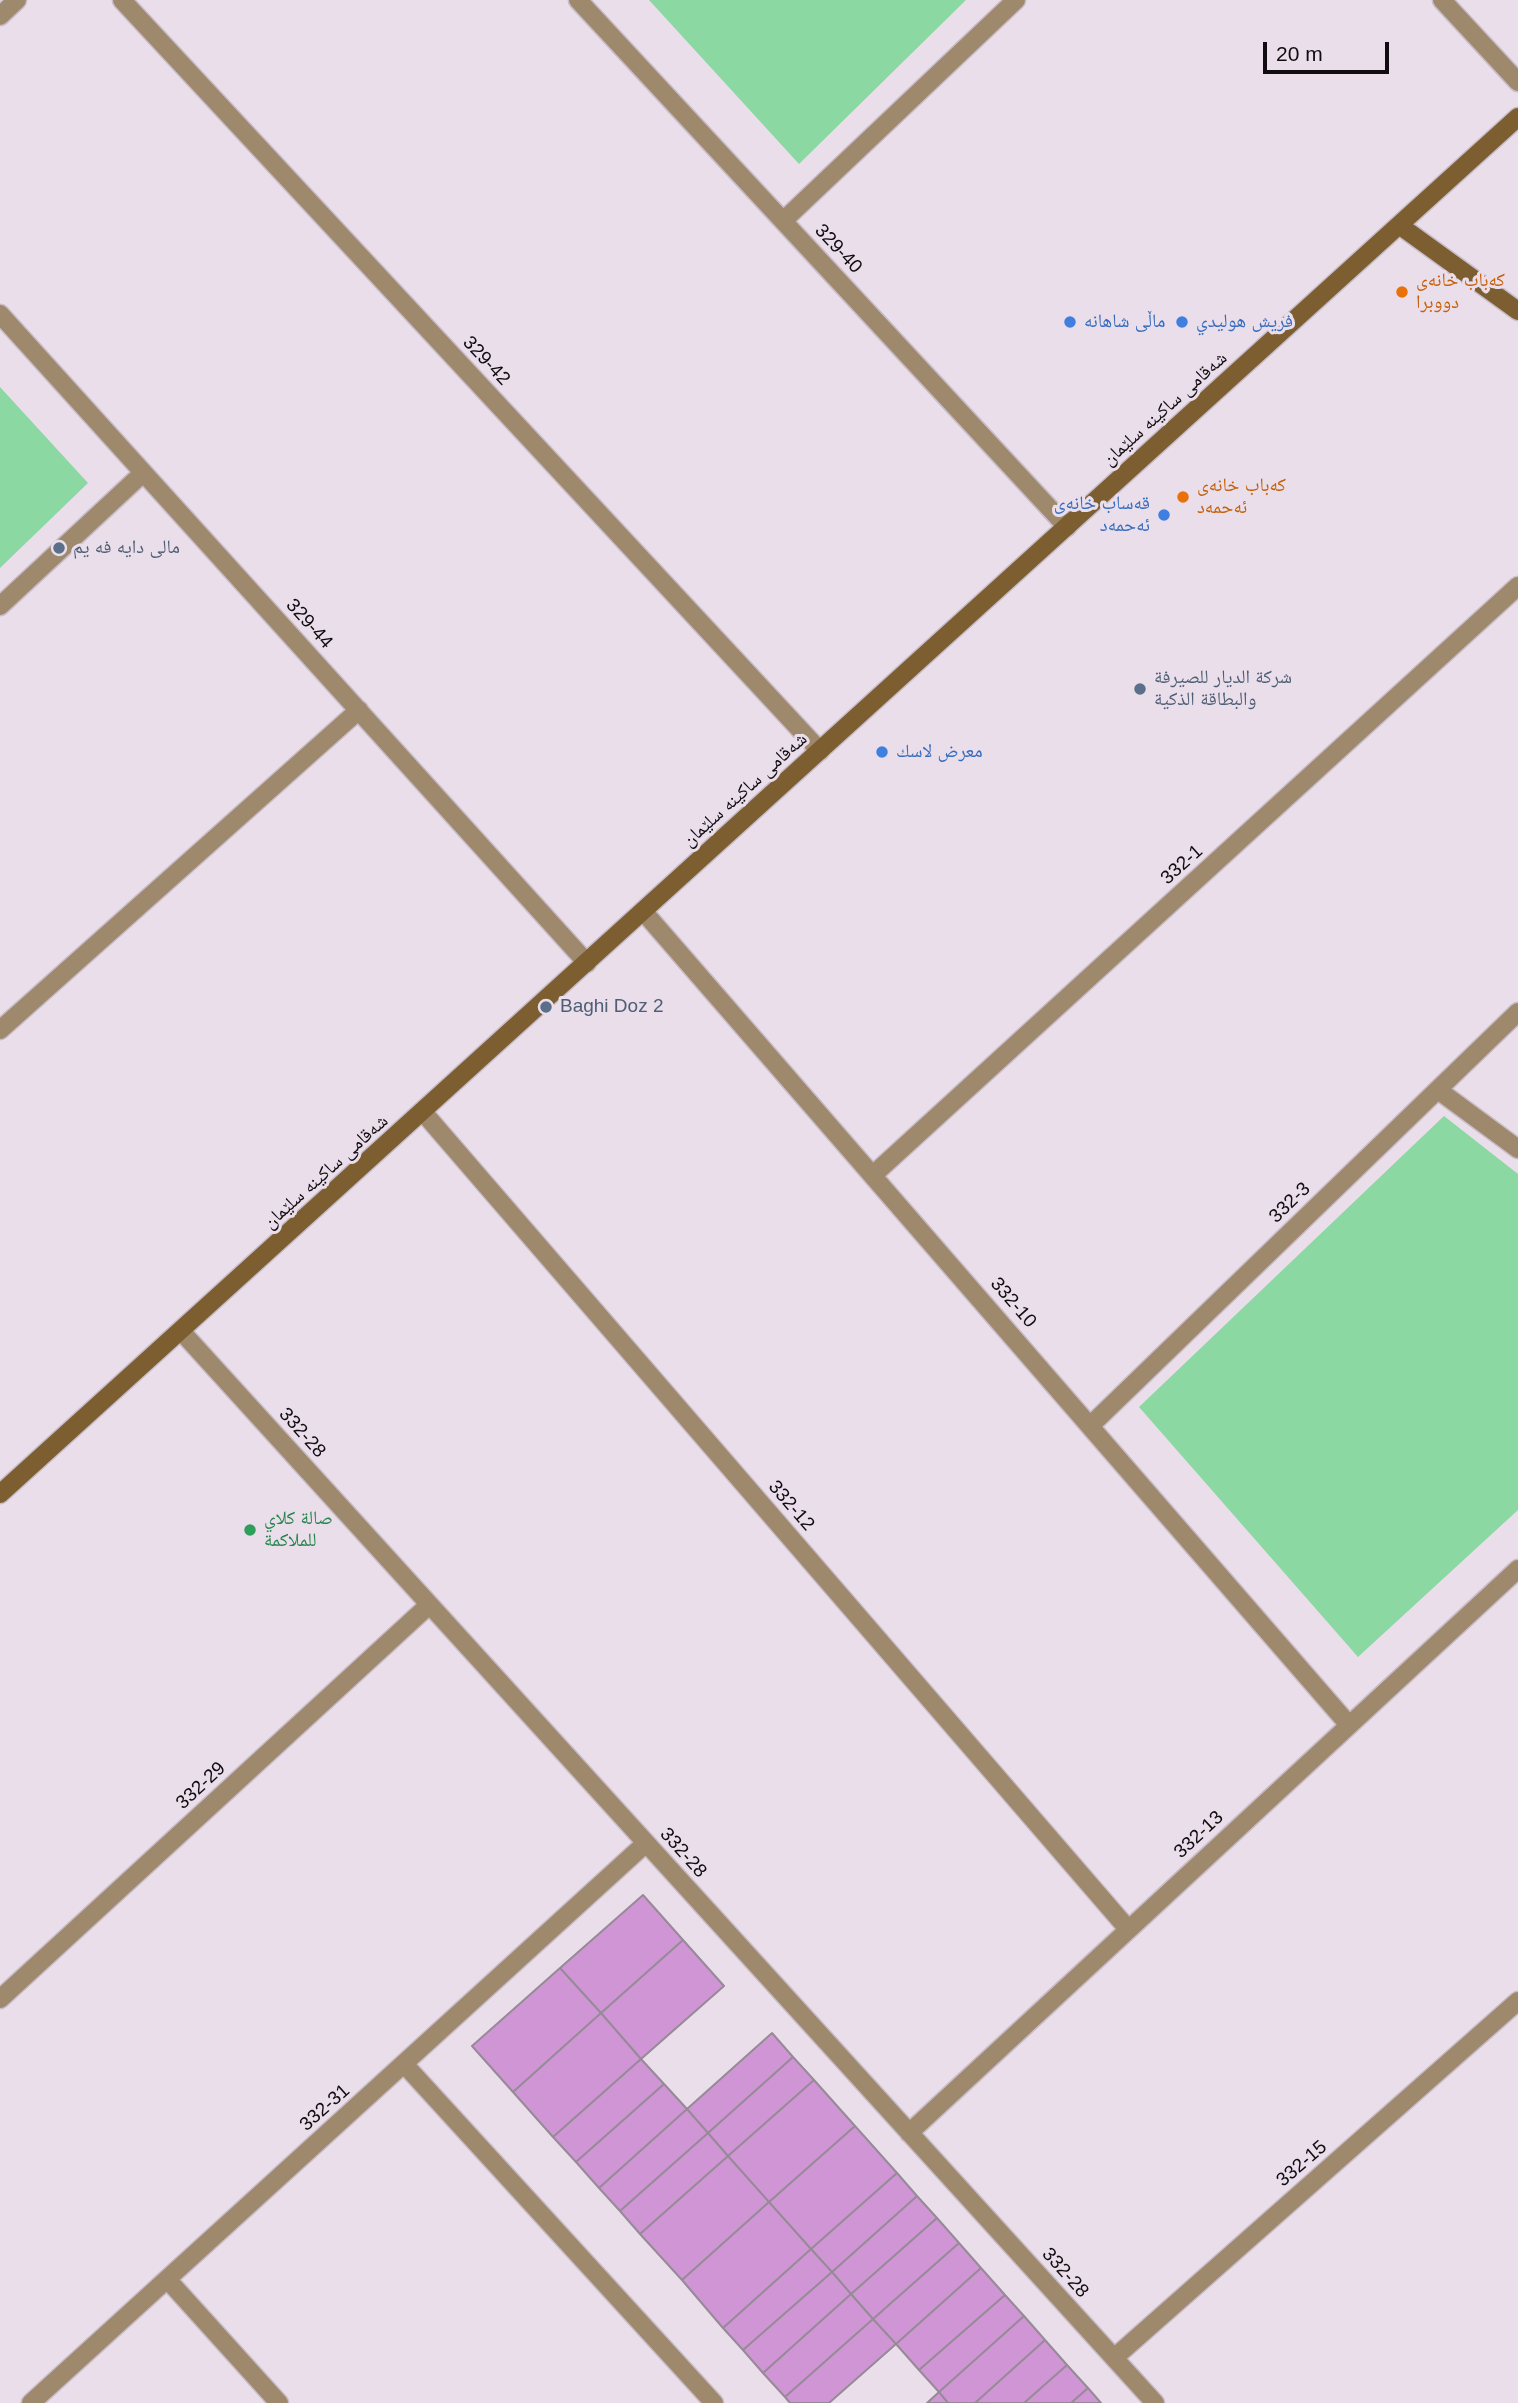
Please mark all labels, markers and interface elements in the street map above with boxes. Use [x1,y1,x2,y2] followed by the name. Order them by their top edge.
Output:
[1266,28,1392,72] scale bar
[1276,42,1323,65] text: 20 m
[809,220,867,278] street label: 329-40
[1416,270,1505,314] place label: کەباب خانەی دووبرا
[1394,284,1410,300] marker: کەباب خانەی دووبرا
[1084,311,1165,333] place label: ماڵی شاھانە
[1196,311,1293,333] place label: فريش هوليدي
[1062,314,1078,330] marker: ماڵی شاھانە
[1174,314,1190,330] marker: فريش هوليدي
[457,332,515,390] street label: 329-42
[1098,347,1232,471] street label: شەقامی ساکینە سلێمان
[1197,475,1286,519] place label: کەباب خانەی ئەحمەد
[1175,489,1191,505] marker: کەباب خانەی ئەحمەد
[1054,493,1150,537] place label: قەساب خانەی ئەحمەد
[1156,507,1172,523] marker: قەساب خانەی ئەحمەد
[73,537,180,559] place label: مالى دايه فه يم
[51,540,67,556] marker: مالى دايه فه يم
[281,594,337,654] street label: 329-44
[1154,667,1292,711] place label: شركة الديار للصيرفة والبطاقة الذكية
[1132,681,1148,697] marker: شركة الديار للصيرفة والبطاقة الذكية
[678,728,812,852] street label: شەقامی ساکینە سلێمان
[896,741,983,763] place label: معرض لاسك
[874,744,890,760] marker: معرض لاسك
[1156,840,1208,890] street label: 332-1
[560,996,664,1018] place label: Baghi Doz 2
[538,999,554,1015] marker: Baghi Doz 2
[259,1110,393,1234] street label: شەقامی ساکینە سلێمان
[1265,1178,1315,1228] street label: 332-3
[985,1273,1041,1333] street label: 332-10
[274,1403,330,1463] street label: 332-28
[763,1476,819,1536] street label: 332-12
[264,1508,333,1552] place label: صالة كلاي للملاكمة
[242,1522,258,1538] marker: صالة كلاي للملاكمة
[172,1757,230,1815] street label: 332-29
[1170,1806,1228,1864] street label: 332-13
[655,1823,711,1883] street label: 332-28
[295,2080,355,2136] street label: 332-31
[1272,2136,1332,2192] street label: 332-15
[1037,2243,1093,2303] street label: 332-28

